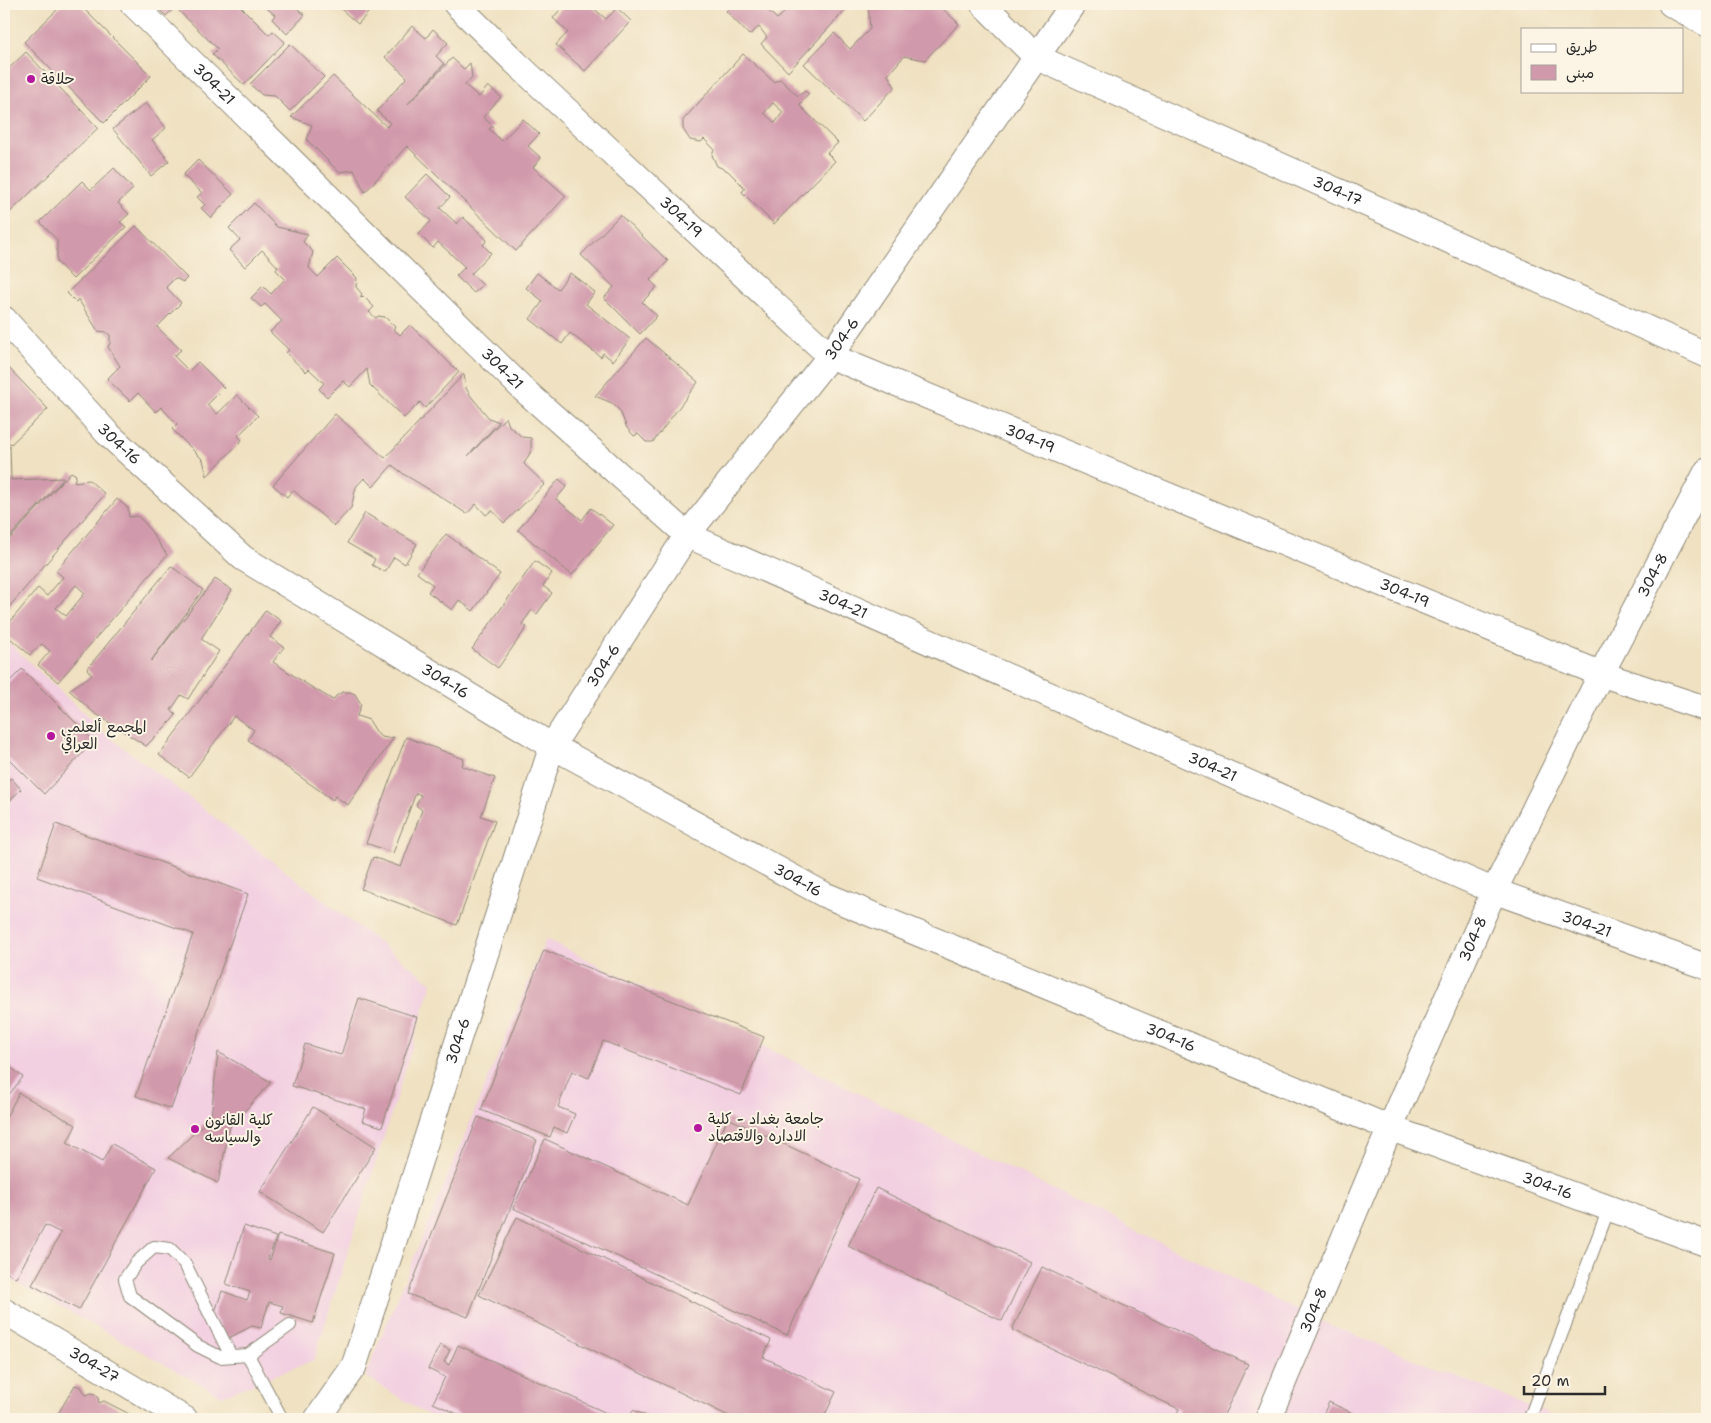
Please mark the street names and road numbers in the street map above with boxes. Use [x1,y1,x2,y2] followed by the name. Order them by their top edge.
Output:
[189,59,239,109] street label: 304-21
[1310,171,1365,211] street label: 304-17
[655,192,707,242] street label: 304-19
[820,314,864,364] street label: 304-6
[477,343,528,394] street label: 304-21
[93,419,145,469] street label: 304-16
[1002,419,1058,458] street label: 304-19
[1633,549,1672,600] street label: 304-8
[1377,574,1432,612] street label: 304-19
[815,584,870,623] street label: 304-21
[582,640,625,691] street label: 304-6
[418,659,473,703] street label: 304-16
[1185,747,1240,786] street label: 304-21
[770,859,825,901] street label: 304-16
[1559,906,1614,942] street label: 304-21
[1454,913,1492,965] street label: 304-8
[441,1015,475,1066] street label: 304-6
[1143,1018,1199,1057] street label: 304-16
[1520,1167,1576,1204] street label: 304-16
[1295,1285,1332,1336] street label: 304-8
[65,1342,123,1388] street label: 304-27

